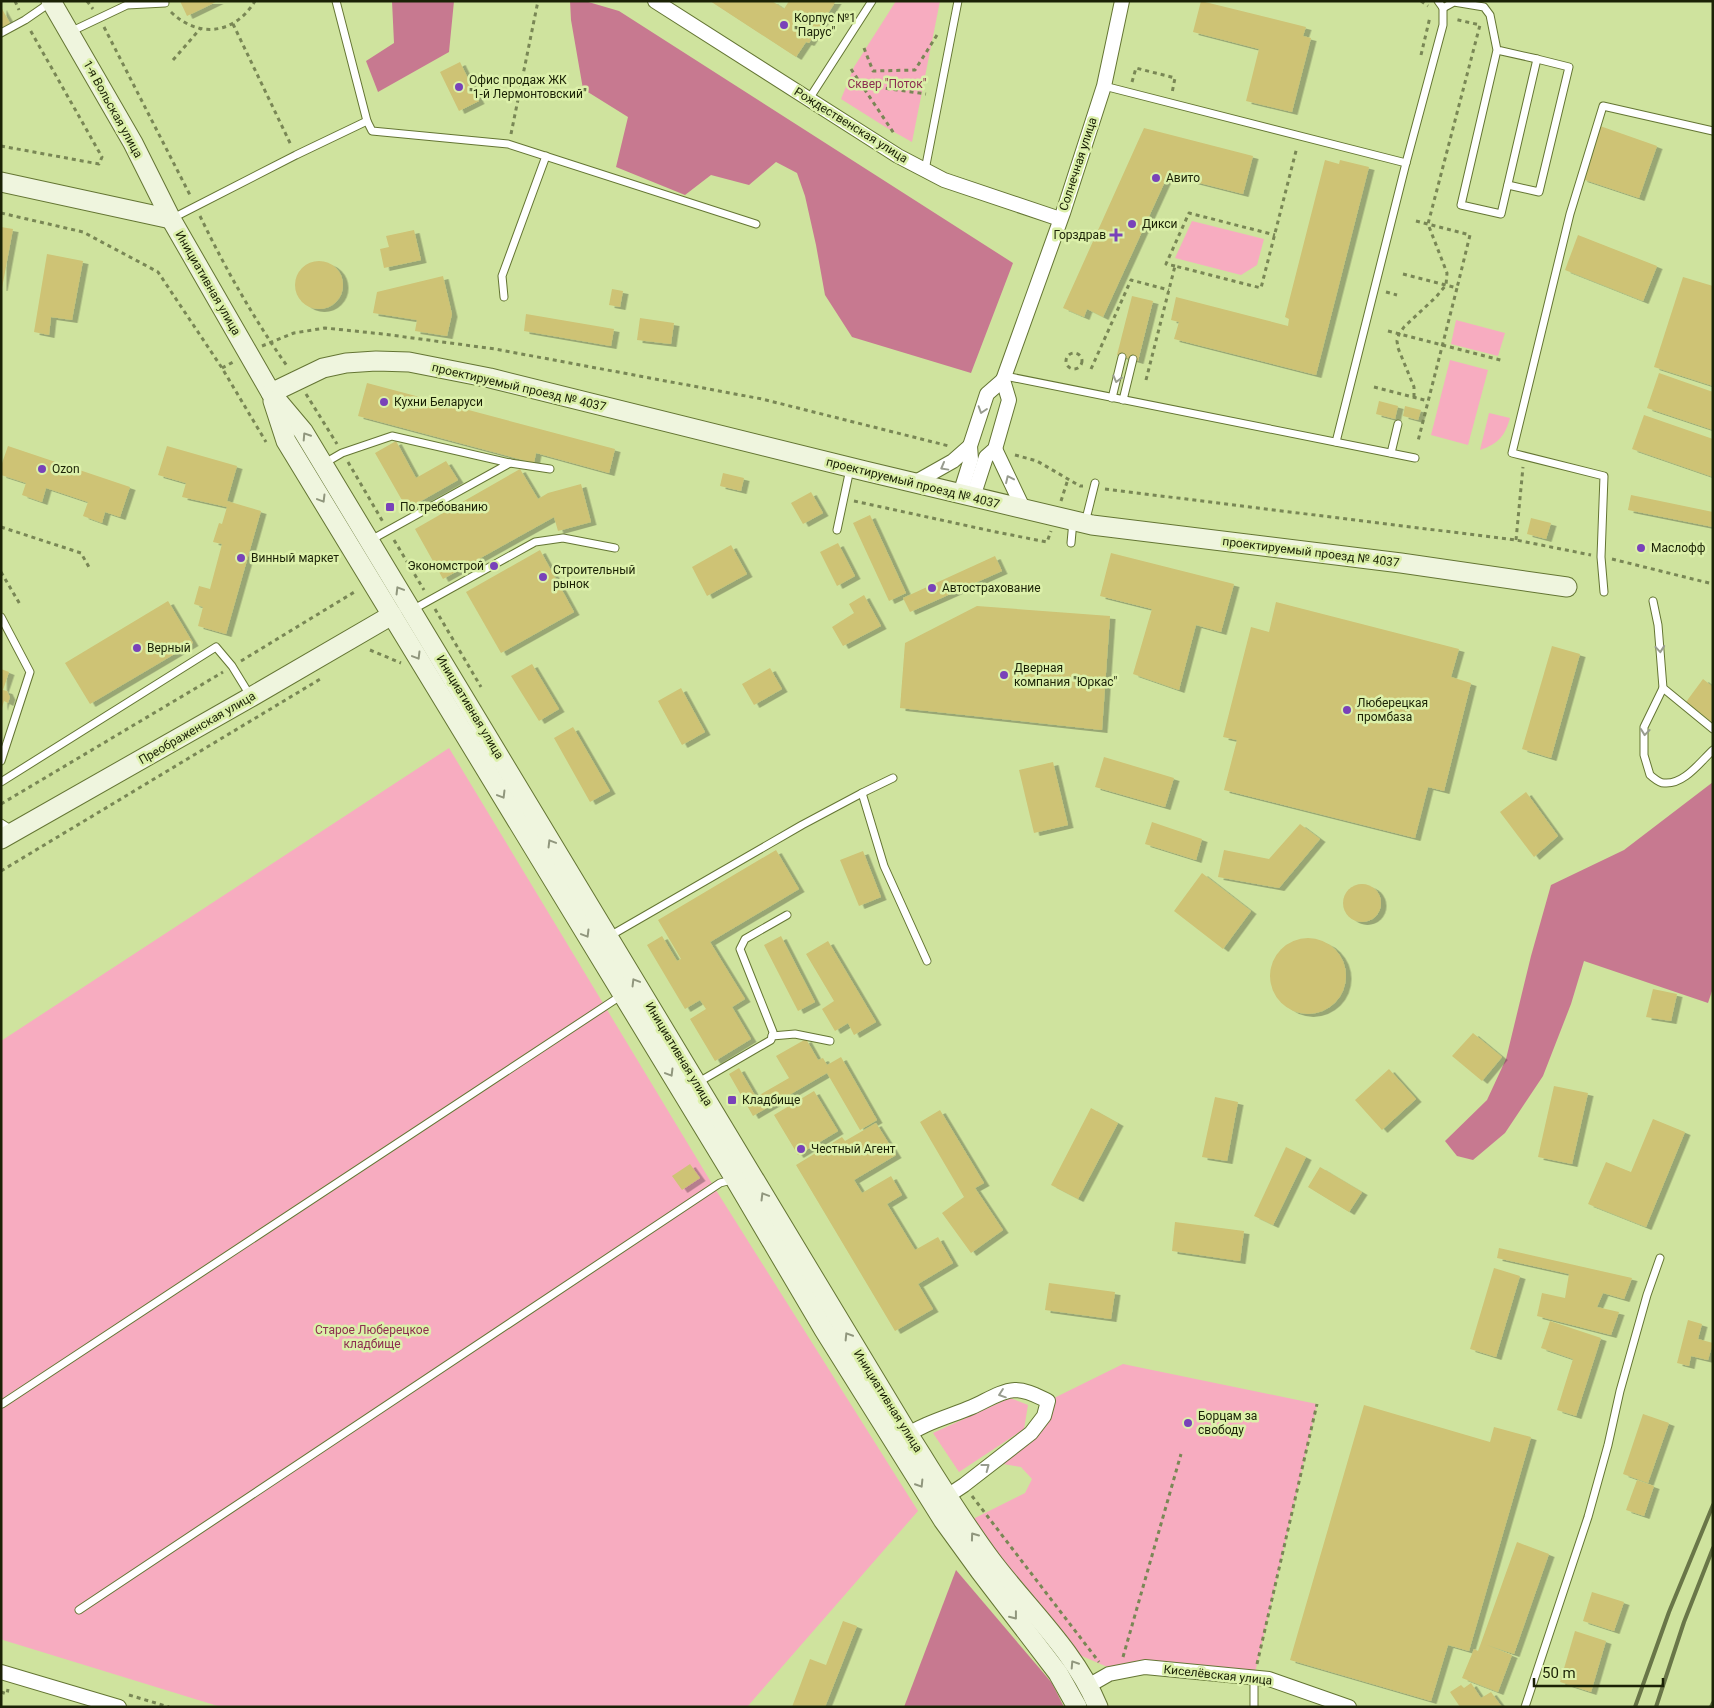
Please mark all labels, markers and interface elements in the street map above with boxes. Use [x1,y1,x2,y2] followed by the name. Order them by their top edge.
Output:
[794,11,856,39] place label: Корпус №1 "Парус"
[778,19,790,31] marker: Корпус №1 "Парус"
[80,58,146,160] street label: 1-я Вольская улица
[469,73,587,101] place label: Офис продаж ЖК "1-й Лермонтовский"
[847,77,927,91] park label: Сквер "Поток"
[453,81,465,93] marker: Офис продаж ЖК "1-й Лермонтовский"
[792,84,910,166] street label: Рождественская улица
[1056,116,1100,212] street label: Солнечная улица
[1166,171,1200,185] place label: Авито
[1150,172,1162,184] marker: Авито
[1142,217,1178,231] place label: Дикси
[1126,218,1138,230] marker: Дикси
[172,228,244,338] street label: Инициативная улица
[1053,228,1106,242] place label: Горздрав
[1110,229,1122,241] marker: Горздрав
[431,360,608,414] street label: проектируемый проезд № 4037
[1112,374,1122,382] one-way arrow
[394,395,483,409] place label: Кухни Беларуси
[378,396,390,408] marker: Кухни Беларуси
[978,405,988,413] one-way arrow
[302,432,312,441] one-way arrow
[825,455,1001,511] street label: проектируемый проезд № 4037
[940,460,949,470] one-way arrow
[52,462,80,476] place label: Ozon
[36,463,48,475] marker: Ozon
[1005,475,1016,484] one-way arrow
[316,494,325,503] one-way arrow
[400,500,488,514] place label: По требованию
[384,501,396,513] marker: По требованию
[1222,534,1401,570] street label: проектируемый проезд № 4037
[1651,541,1706,555] place label: Маслофф
[1635,542,1647,554] marker: Маслофф
[251,551,339,565] place label: Винный маркет
[235,552,247,564] marker: Винный маркет
[407,559,484,573] place label: Экономстрой
[488,560,500,572] marker: Экономстрой
[553,563,635,591] place label: Строительный рынок
[537,571,549,583] marker: Строительный рынок
[942,581,1041,595] place label: Автострахование
[926,582,938,594] marker: Автострахование
[395,586,405,595] one-way arrow
[147,641,191,655] place label: Верный
[131,642,143,654] marker: Верный
[1654,645,1665,653] one-way arrow
[411,651,421,660] one-way arrow
[434,653,506,761] street label: Инициативная улица
[1014,661,1118,689] place label: Дверная компания "Юркас"
[998,669,1010,681] marker: Дверная компания "Юркас"
[136,689,258,767] street label: Преображенская улица
[1357,696,1428,724] place label: Люберецкая промбаза
[1341,704,1353,716] marker: Люберецкая промбаза
[1640,729,1651,737] one-way arrow
[495,790,505,799] one-way arrow
[548,839,558,848] one-way arrow
[580,929,589,938] one-way arrow
[632,978,642,987] one-way arrow
[643,1000,715,1108] street label: Инициативная улица
[664,1067,674,1076] one-way arrow
[742,1093,800,1107] place label: Кладбище
[726,1094,738,1106] marker: Кладбище
[811,1142,896,1156] place label: Честный Агент
[795,1143,807,1155] marker: Честный Агент
[761,1192,771,1201] one-way arrow
[315,1323,429,1351] park label: Старое Люберецкое кладбище
[844,1332,854,1341] one-way arrow
[851,1347,925,1455] street label: Инициативная улица
[998,1388,1007,1398] one-way arrow
[1198,1409,1257,1437] place label: Борцам за свободу
[1182,1417,1194,1429] marker: Борцам за свободу
[980,1465,989,1473] one-way arrow
[914,1478,924,1487] one-way arrow
[971,1532,980,1542] one-way arrow
[1008,1610,1017,1620] one-way arrow
[1534,1656,1663,1688] scale bar
[1071,1660,1081,1669] one-way arrow
[1163,1662,1273,1688] street label: Киселёвская улица
[1542,1664,1576,1682] text: 50 m

